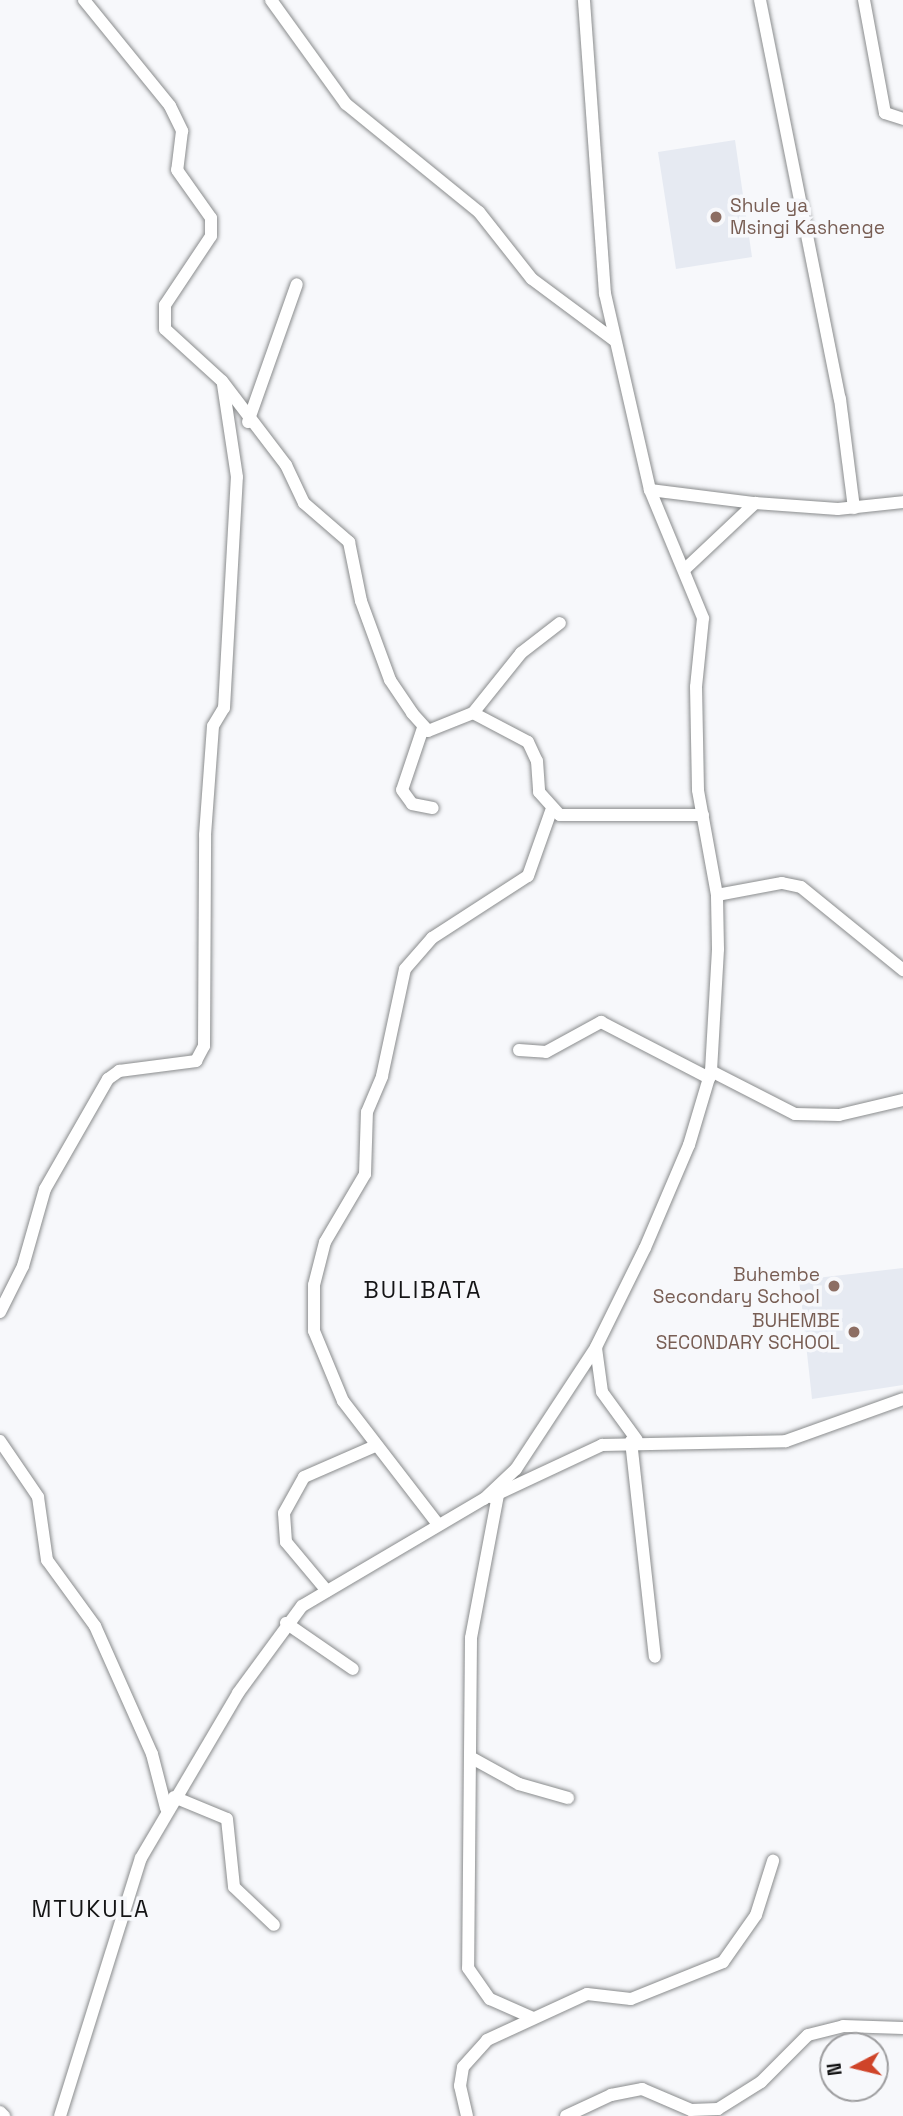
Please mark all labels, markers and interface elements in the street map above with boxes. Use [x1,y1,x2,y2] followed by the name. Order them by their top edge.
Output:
[730,195,885,239] place label: Shule ya Msingi Kashenge
[708,209,724,225] marker: Shule ya Msingi Kashenge
[653,1264,820,1308] place label: Buhembe Secondary School
[365,1276,481,1304] district label: BULIBATA
[826,1278,842,1294] marker: Buhembe Secondary School
[655,1310,840,1354] place label: BUHEMBE SECONDARY SCHOOL
[846,1324,862,1340] marker: BUHEMBE SECONDARY SCHOOL
[32,1895,150,1923] district label: MTUKULA
[819,2032,889,2102] north arrow
[821,2062,848,2077] text: N

